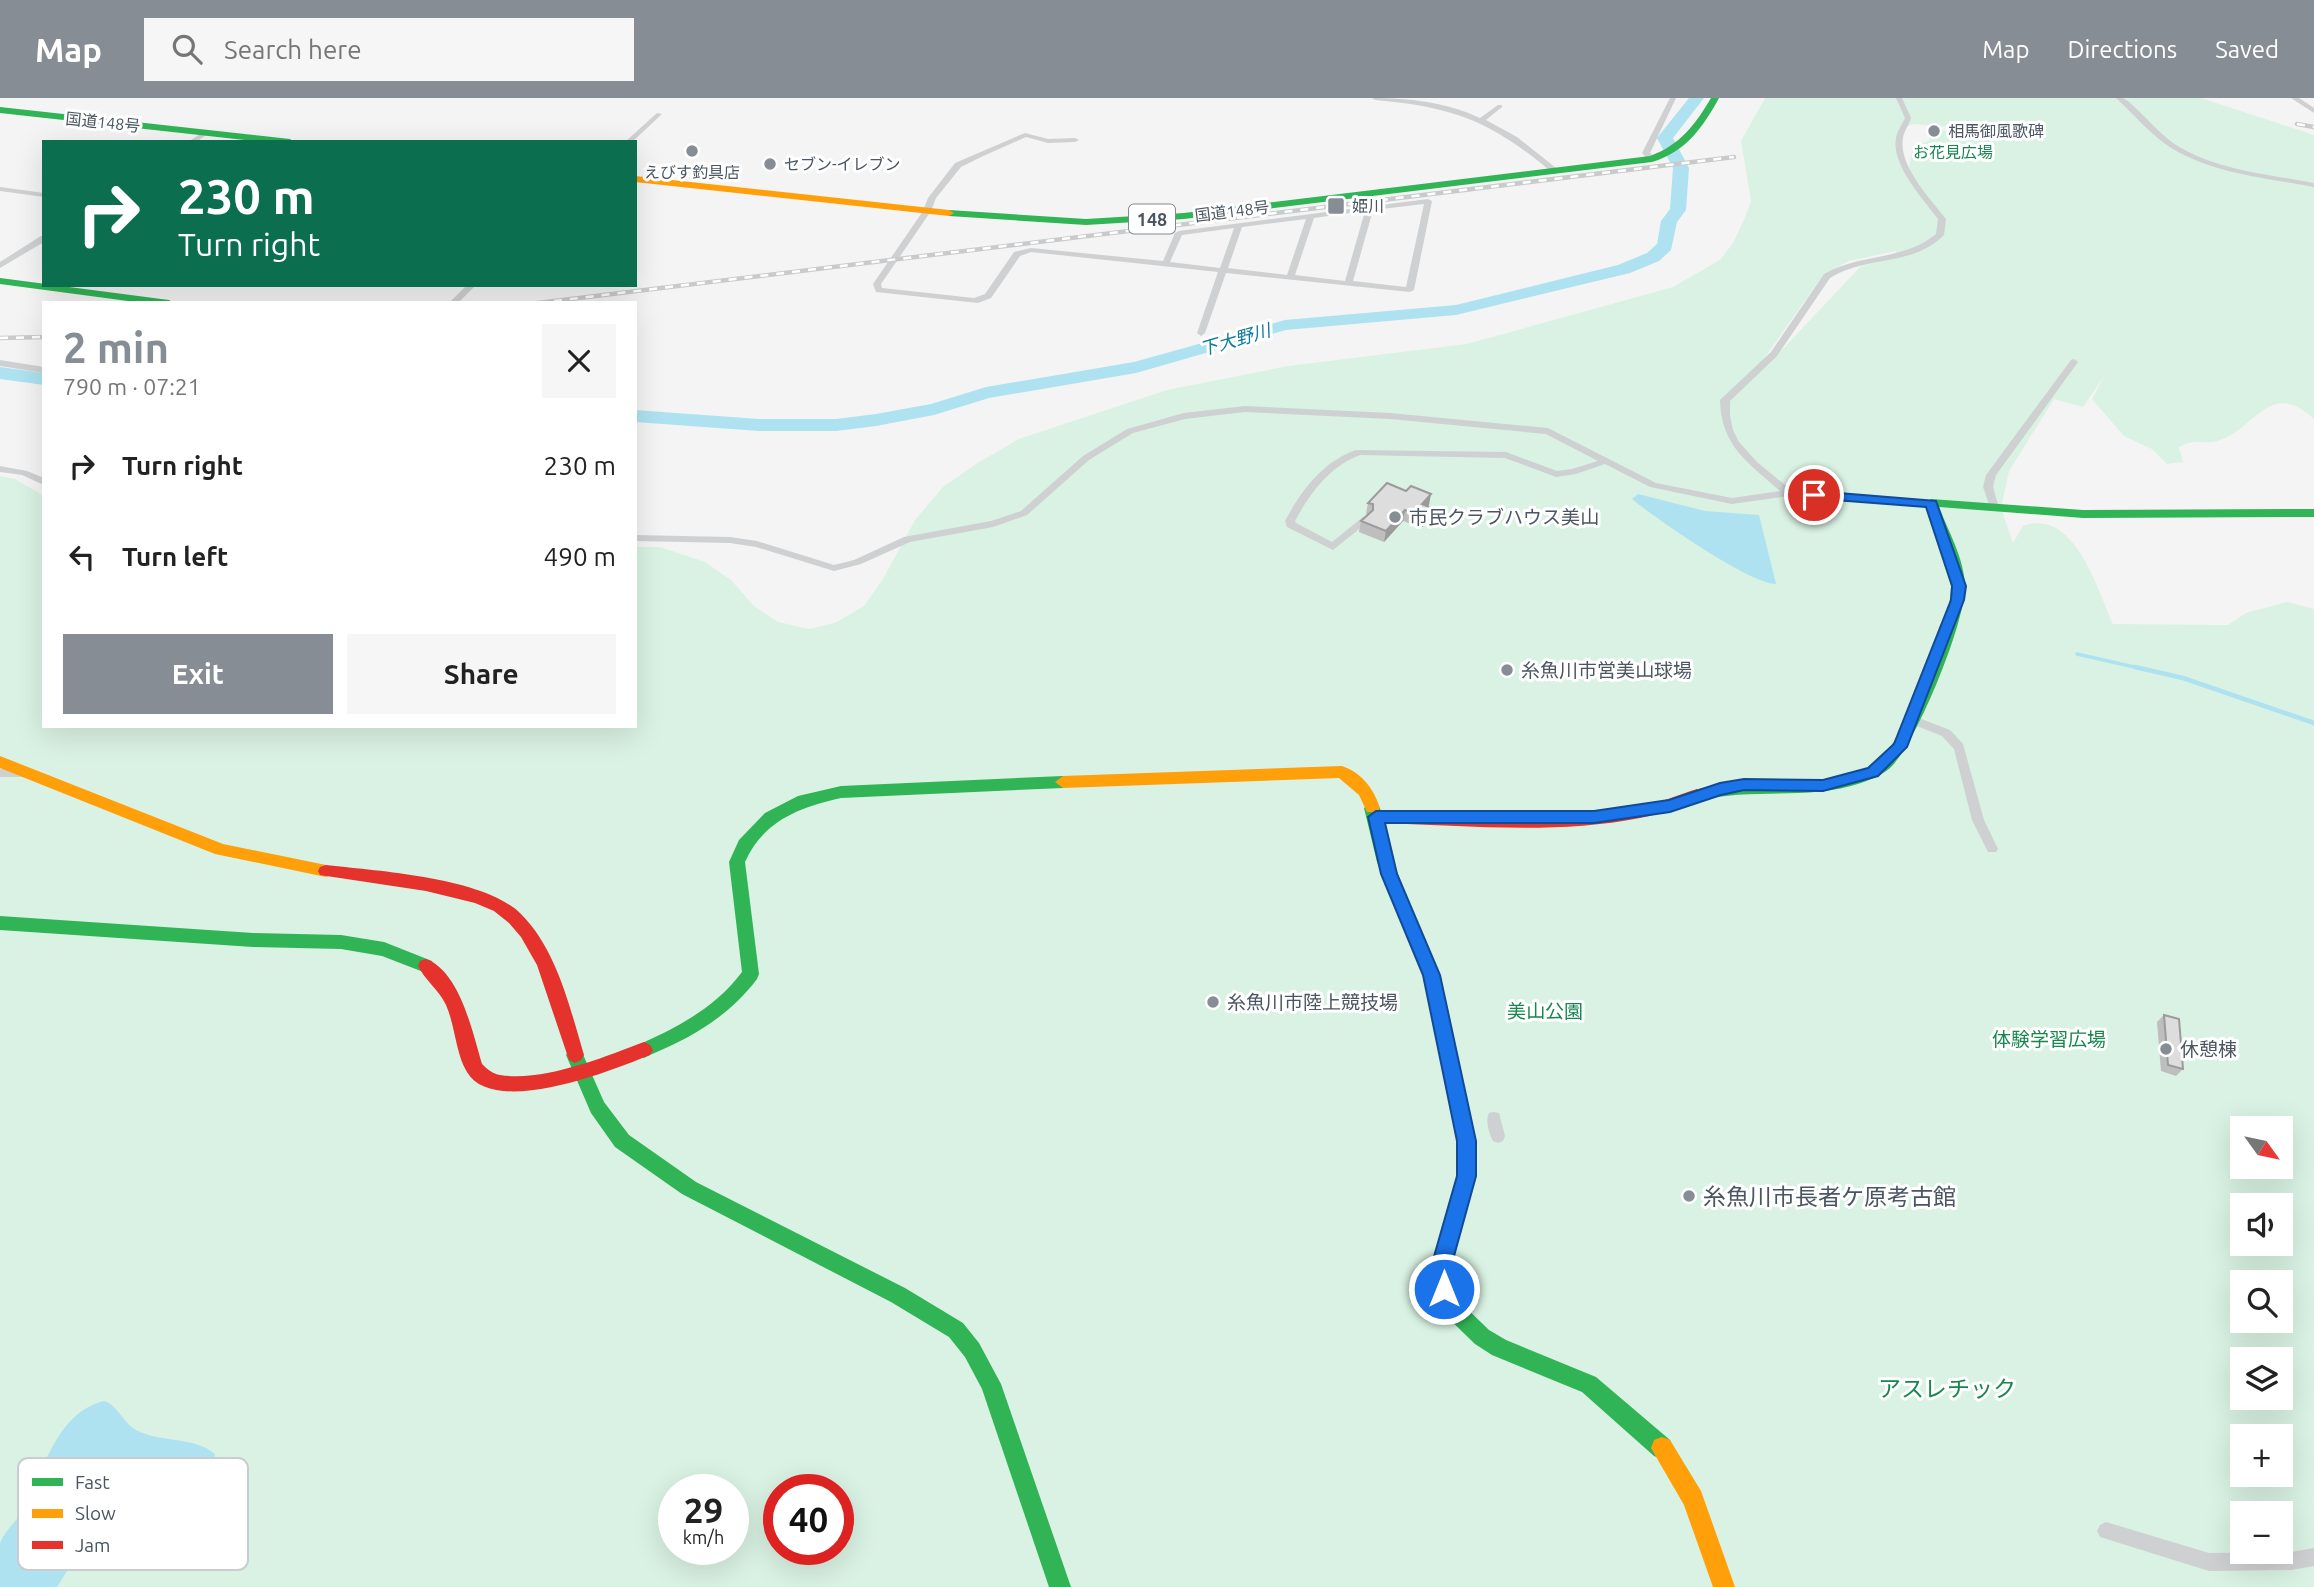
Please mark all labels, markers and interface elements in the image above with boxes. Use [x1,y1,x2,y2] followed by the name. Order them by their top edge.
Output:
[144,18,634,81] search box
[168,30,206,68] icon: search
[35,31,102,68] text: Map
[224,35,362,64] text: Search here
[1982,36,2029,63] text: Map
[2067,36,2177,63] text: Directions
[2215,36,2279,63] text: Saved
[65,109,141,135] street label: 国道148号
[1948,122,2044,140] place label: 相馬御風歌碑
[1926,123,1942,139] marker: 相馬御風歌碑
[684,143,700,159] marker: えびす釣具店
[1913,143,1993,161] park label: お花見広場
[784,155,901,173] place label: セブン-イレブン
[762,156,778,172] marker: セブン-イレブン
[644,163,740,181] place label: えびす釣具店
[63,168,154,259] icon: right
[178,168,315,223] text: 230 m
[1326,196,1346,216] marker: 姫川
[1194,197,1270,225] street label: 国道148号
[1352,197,1384,215] place label: 姫川
[1129,204,1175,234] road number: 148
[178,226,320,262] text: Turn right
[1198,319,1274,359] water label: 下大野川
[63,324,169,371] text: 2 min
[542,324,616,398] button: close
[63,374,201,399] text: 790 m · 07:21
[63,447,101,485] icon: right
[122,451,243,480] text: Turn right
[544,451,616,480] text: 230 m
[1784,465,1844,525] pin
[1795,476,1833,514] icon: arrive
[1409,506,1599,528] place label: 市民クラブハウス美山
[1387,509,1403,525] marker: 市民クラブハウス美山
[63,538,101,576] icon: left
[122,542,228,571] text: Turn left
[544,542,616,571] text: 490 m
[63,634,333,714] button: Exit
[347,634,616,714] button: Share
[1521,659,1692,681] place label: 糸魚川市営美山球場
[1499,662,1515,678] marker: 糸魚川市営美山球場
[1227,991,1398,1013] place label: 糸魚川市陸上競技場
[1205,994,1221,1010] marker: 糸魚川市陸上競技場
[1507,1000,1583,1022] park label: 美山公園
[1992,1028,2106,1050] park label: 体験学習広場
[2180,1038,2237,1060] place label: 休憩棟
[2158,1041,2174,1057] marker: 休憩棟
[2230,1116,2292,1180] north arrow
[2230,1116,2293,1564] map controls
[1703,1184,1956,1209] place label: 糸魚川市長者ケ原考古館
[1681,1188,1697,1204] marker: 糸魚川市長者ケ原考古館
[2230,1193,2293,1256] button: sound
[1407,1252,1481,1326] position arrow
[2230,1270,2293,1333] button: search
[2230,1347,2293,1410] button: layers
[1878,1376,2016,1401] park label: アスレチック
[2230,1424,2293,1487] button: +
[18,1458,248,1570] legend
[75,1471,110,1493] text: Fast
[763,1474,854,1565] speed limit sign: 40
[684,1490,723,1530] text: 29
[2230,1501,2293,1564] button: −
[75,1502,116,1524] text: Slow
[683,1527,724,1547] text: km/h
[75,1534,111,1556] text: Jam

